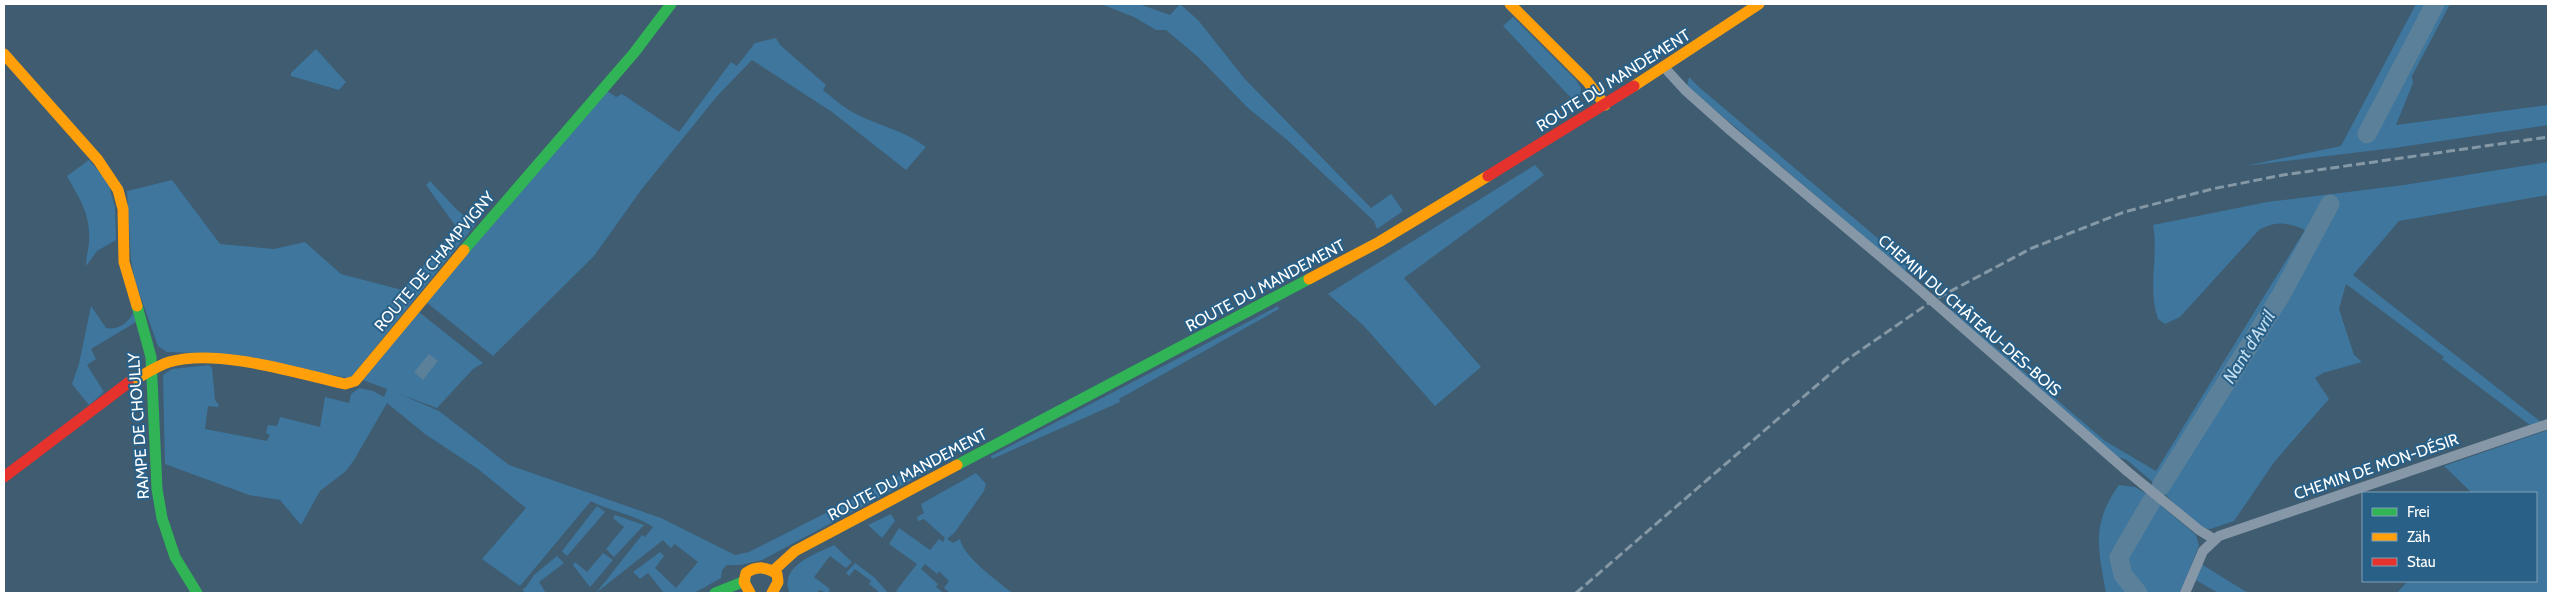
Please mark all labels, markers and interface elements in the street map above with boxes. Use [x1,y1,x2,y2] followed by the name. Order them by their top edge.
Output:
[1533,25,1694,136] street label: ROUTE DU MANDEMENT
[370,187,499,335] street label: ROUTE DE CHAMPVIGNY
[1874,231,2065,400] street label: CHEMIN DU CHÂTEAU-DES-BOIS
[1182,235,1348,336] street label: ROUTE DU MANDEMENT
[2218,306,2280,388] water label: Nant d'Avril
[124,351,153,500] street label: RAMPE DE CHOULLY
[824,424,990,525] street label: ROUTE DU MANDEMENT
[2291,429,2461,504] street label: CHEMIN DE MON-DÉSIR
[2362,492,2537,582] legend
[2407,503,2430,521] text: Frei
[2407,528,2430,546] text: Zäh
[2407,553,2436,571] text: Stau

